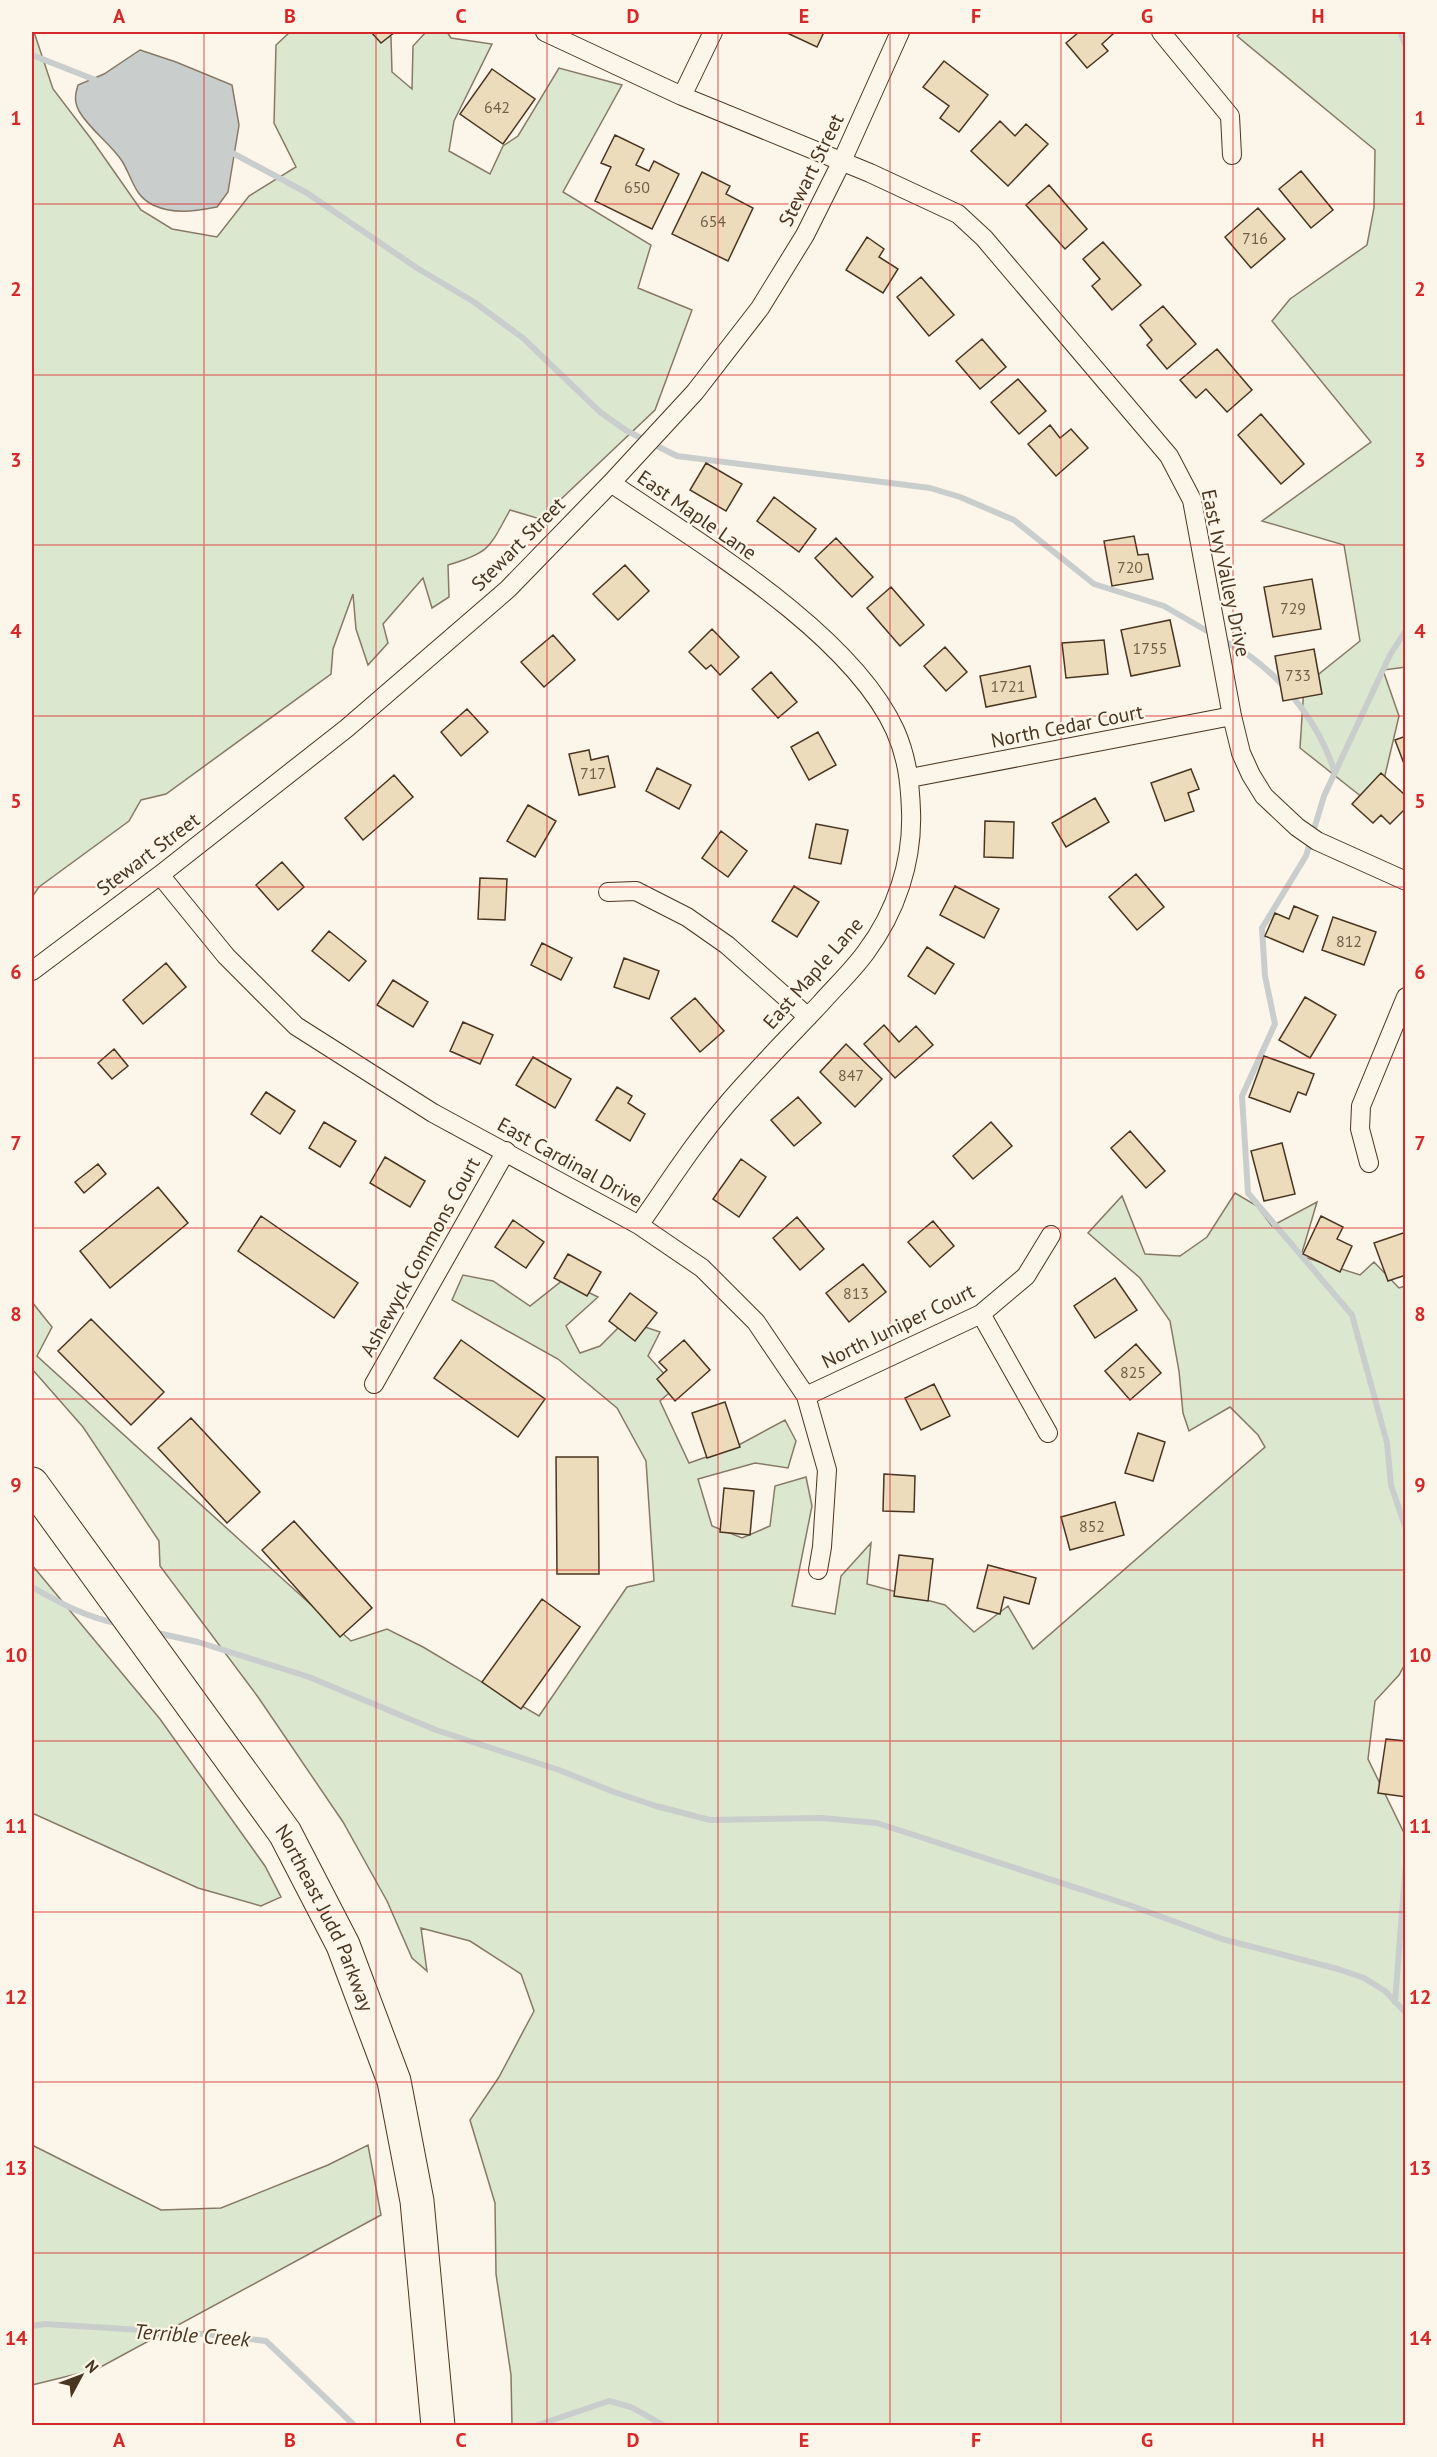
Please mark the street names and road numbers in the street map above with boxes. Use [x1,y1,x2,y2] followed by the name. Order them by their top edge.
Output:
[772,109,850,231] street label: Stewart Street
[632,464,762,566] street label: East Maple Lane
[1196,487,1256,659] street label: East Ivy Valley Drive
[466,491,571,596] street label: Stewart Street
[989,698,1146,754] street label: North Cedar Court
[91,807,205,901] street label: Stewart Street
[757,912,869,1034] street label: East Maple Lane
[493,1111,647,1213] street label: East Cardinal Drive
[354,1153,486,1361] street label: Ashewyck Commons Court
[817,1278,979,1374] street label: North Juniper Court
[270,1819,380,2016] street label: Northeast Judd Parkway

